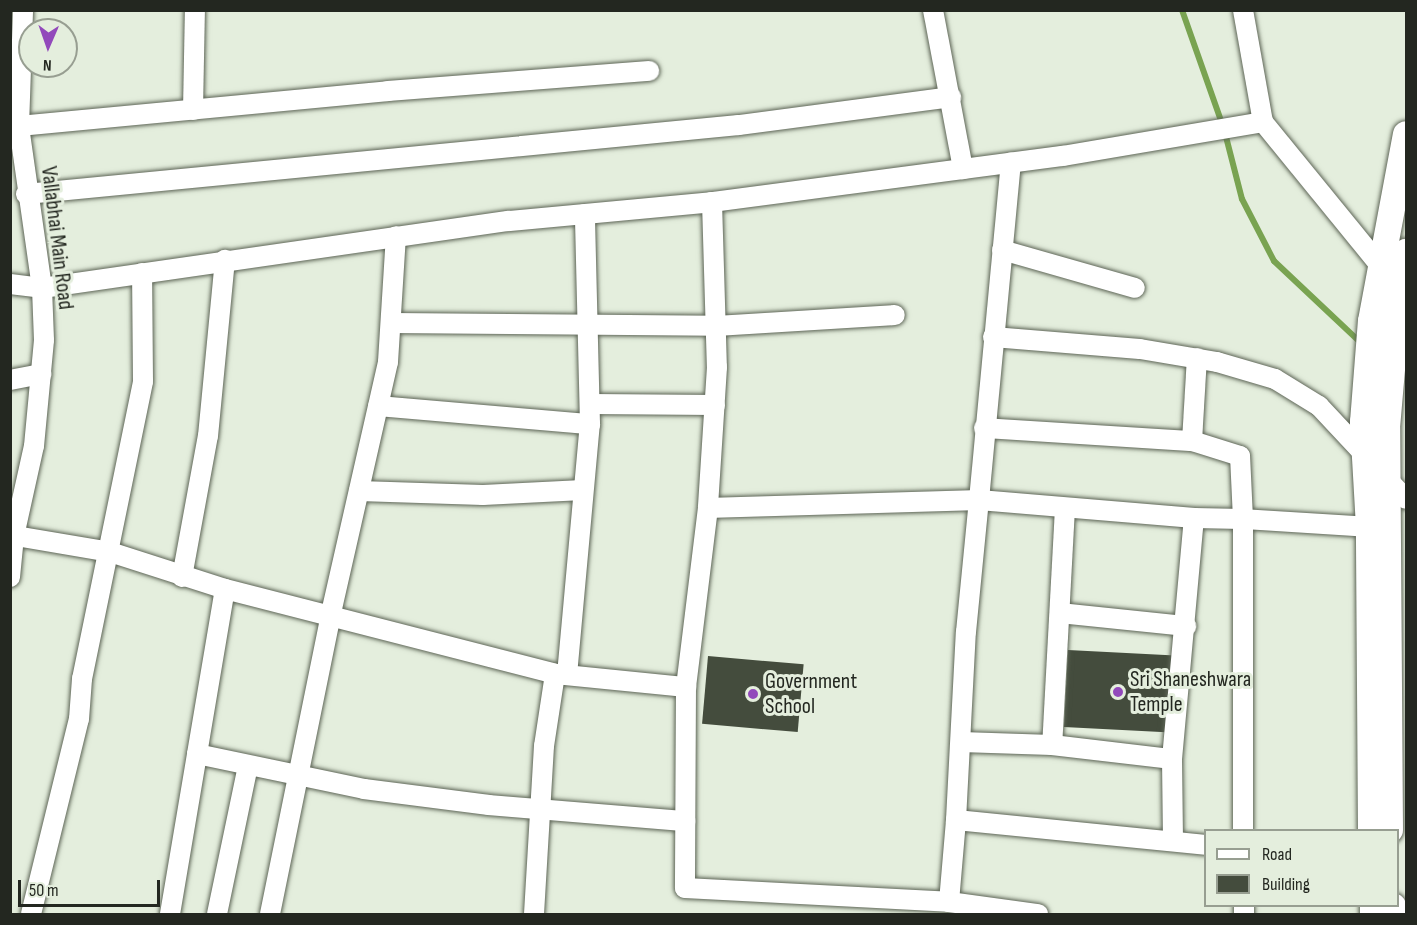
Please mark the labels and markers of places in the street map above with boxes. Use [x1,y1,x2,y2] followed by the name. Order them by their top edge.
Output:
[1130,666,1251,718] place label: Sri Shaneshwara Temple
[765,668,857,720] place label: Government School
[1111,685,1125,699] marker: Sri Shaneshwara Temple
[746,687,760,701] marker: Government School

